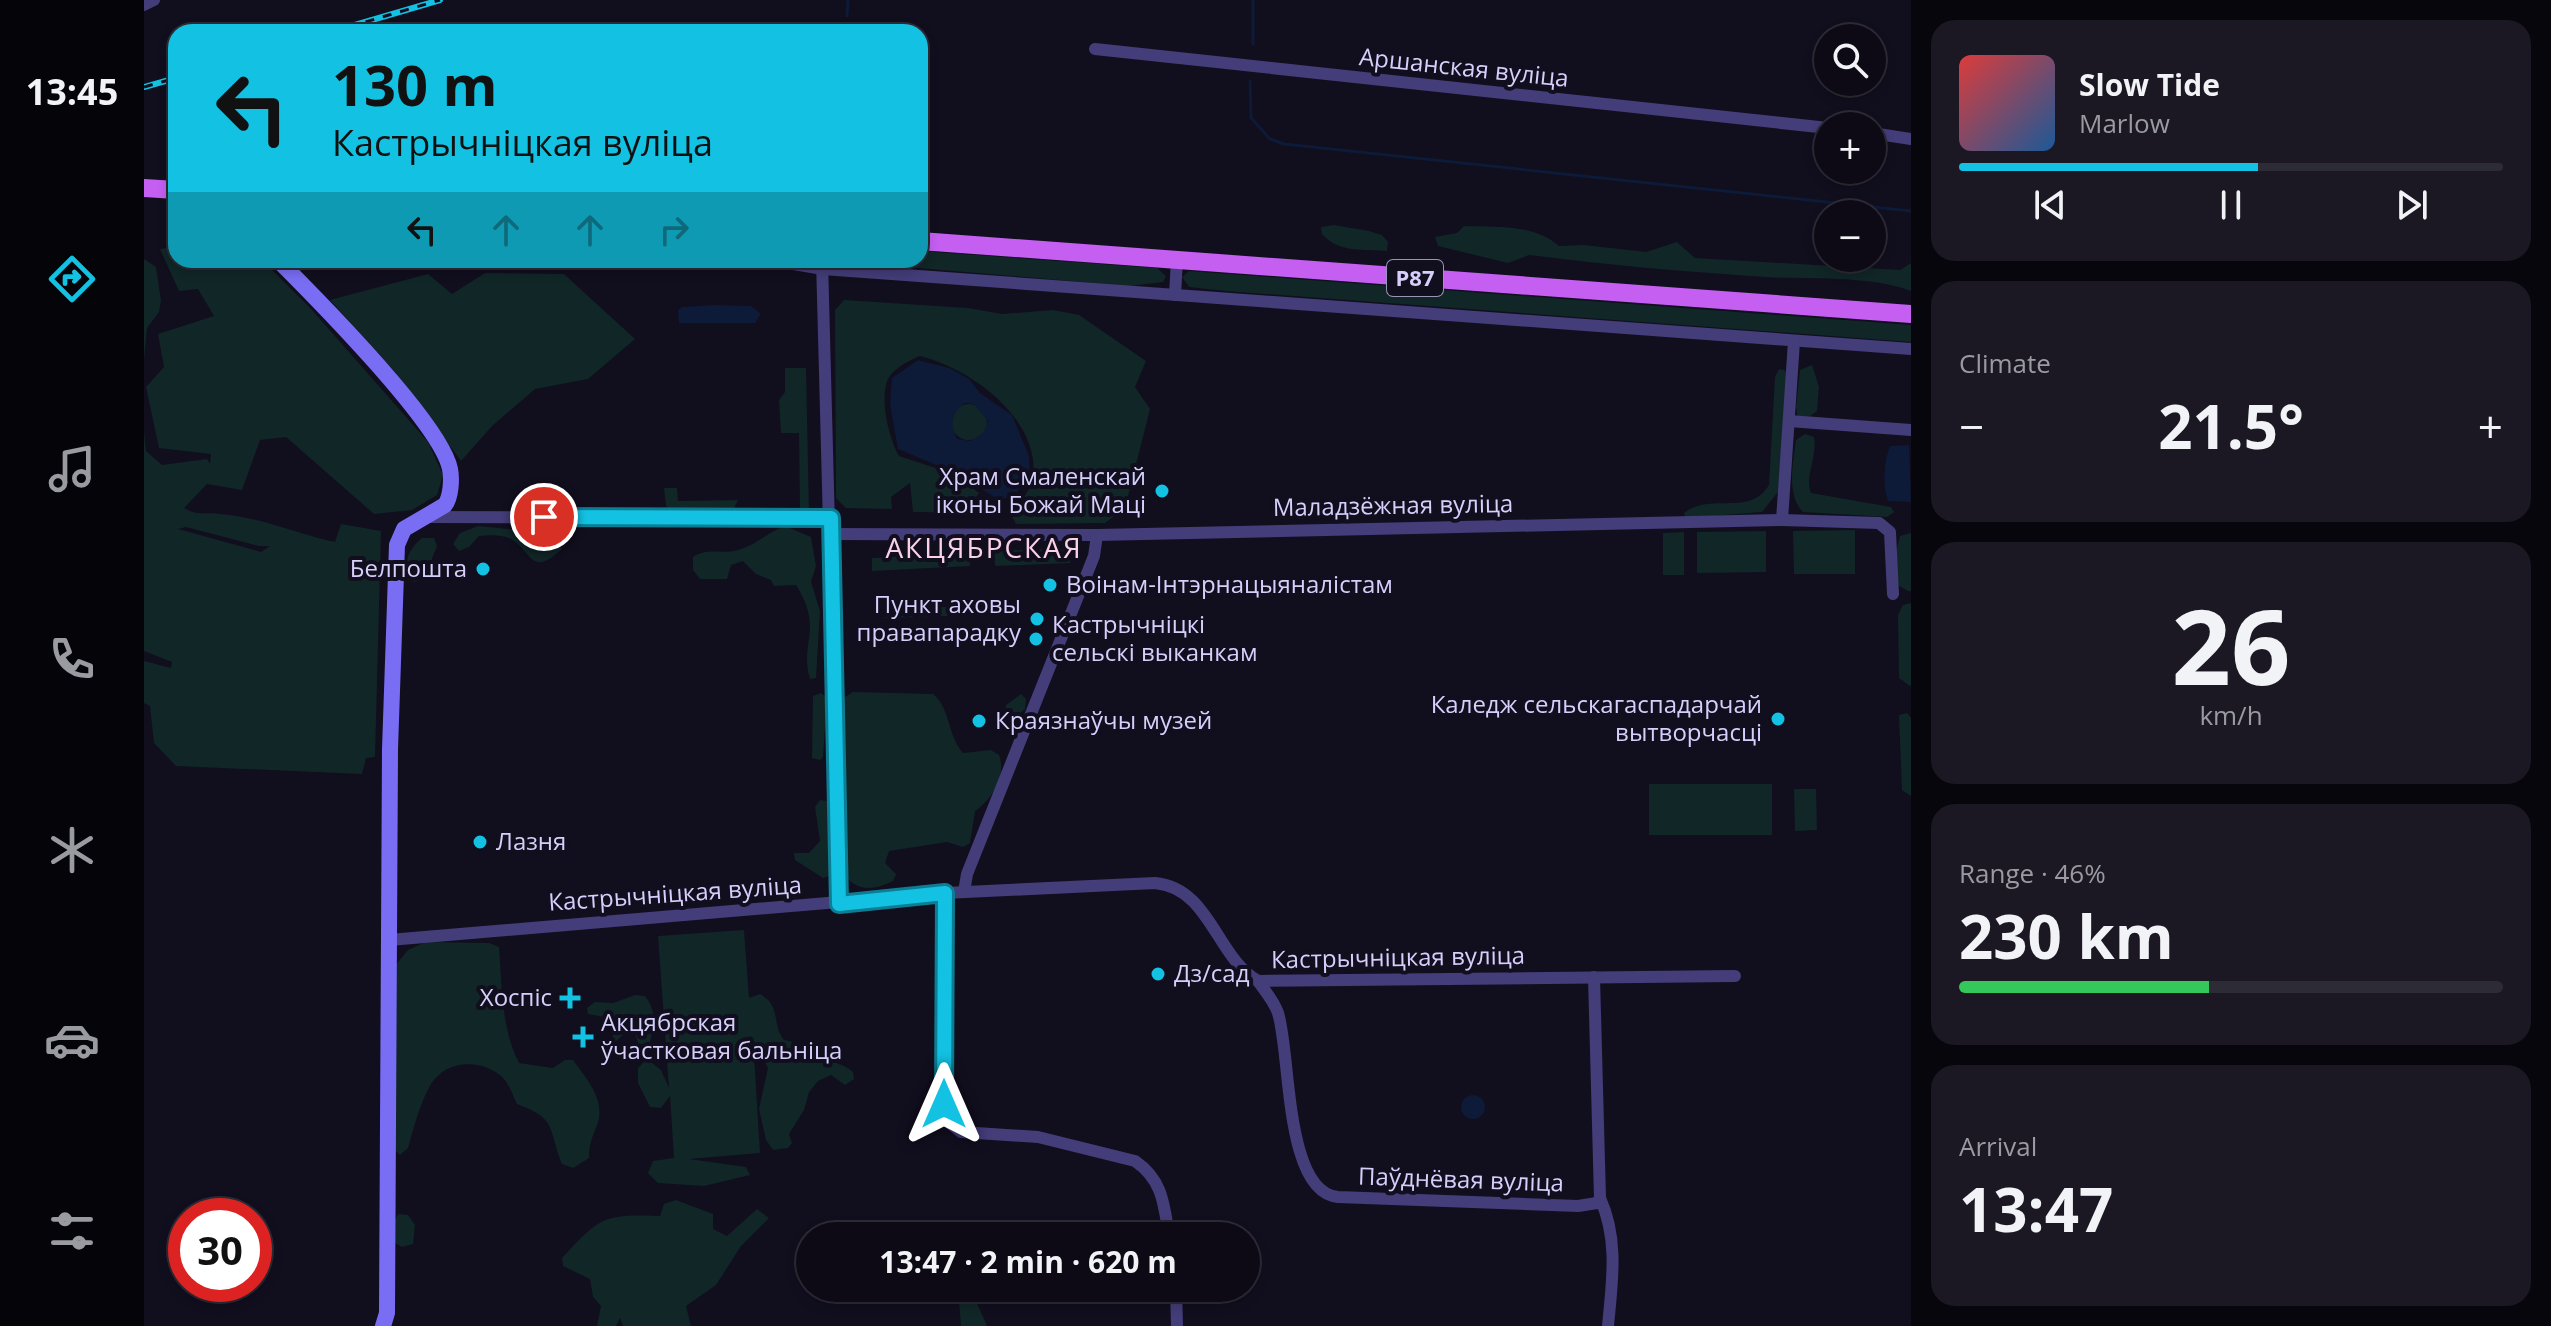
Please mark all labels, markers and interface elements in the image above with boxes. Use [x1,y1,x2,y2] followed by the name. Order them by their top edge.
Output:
[1814,24,1886,272] map controls
[1814,24,1886,96] button: search
[1358,39,1571,94] street label: Аршанская вуліца
[332,46,498,122] text: 130 m
[200,56,304,160] icon: left
[2079,64,2220,105] text: Slow Tide
[26,67,118,116] text: 13:45
[2079,105,2170,141] text: Marlow
[1814,112,1886,184] button: +
[332,118,713,167] text: Кастрычніцкая вуліца
[2028,183,2072,227] icon: previous
[2209,183,2253,227] icon: pause
[2390,183,2434,227] icon: next
[1814,200,1886,272] button: −
[400,208,444,252] icon: left
[484,208,528,252] icon: ahead
[568,208,612,252] icon: ahead
[652,208,696,252] icon: right
[44,251,100,307] icon: directions
[1387,260,1443,296] road number: Р87
[1959,345,2051,381] text: Climate
[2158,385,2304,467] text: 21.5°
[1959,396,1984,456] text: −
[2478,396,2503,456] text: +
[44,441,100,497] icon: music
[936,459,1146,520] place label: Храм Смаленскай іконы Божай Маці
[1153,482,1171,500] marker: Храм Смаленскай іконы Божай Маці
[510,483,578,551] pin
[1272,486,1514,523] street label: Маладзёжная вуліца
[522,495,566,539] icon: arrive
[885,528,1083,566] district label: АКЦЯБРСКАЯ
[350,551,467,584] place label: Белпошта
[474,560,492,578] marker: Белпошта
[1066,567,1393,600] place label: Воінам-Інтэрнацыяналістам
[2172,574,2290,715] text: 26
[1041,576,1059,594] marker: Воінам-Інтэрнацыяналістам
[857,587,1022,648] place label: Пункт аховы правапарадку
[1052,607,1258,668] place label: Кастрычніцкі сельскі выканкам
[1028,610,1046,628] marker: Пункт аховы правапарадку
[1027,630,1045,648] marker: Кастрычніцкі сельскі выканкам
[44,631,100,687] icon: phone
[1431,687,1762,748] place label: Каледж сельскагаспадарчай вытворчасці
[2199,697,2263,733] text: km/h
[995,703,1212,736] place label: Краязнаўчы музей
[1769,710,1787,728] marker: Каледж сельскагаспадарчай вытворчасці
[970,712,988,730] marker: Краязнаўчы музей
[44,822,100,878] icon: climate
[496,824,566,857] place label: Лазня
[471,833,489,851] marker: Лазня
[1959,855,2106,891] text: Range · 46%
[547,867,803,918] street label: Кастрычніцкая вуліца
[1959,895,2174,977] text: 230 km
[1271,938,1525,975] street label: Кастрычніцкая вуліца
[1174,956,1250,989] place label: Дз/сад
[1149,965,1167,983] marker: Дз/сад
[480,980,552,1013] place label: Хоспіс
[559,987,581,1009] marker: Хоспіс
[601,1005,842,1066] place label: Акцябрская ўчастковая бальніца
[44,1012,100,1068] icon: car
[572,1026,594,1048] marker: Акцябрская ўчастковая бальніца
[902,1062,986,1146] position arrow
[1959,1128,2037,1164] text: Arrival
[1358,1158,1565,1199] street label: Паўднёвая вуліца
[1959,1168,2113,1250] text: 13:47
[168,1198,272,1302] speed limit sign: 30
[44,1203,100,1259] icon: filters
[879,1241,1177,1282] text: 13:47 · 2 min · 620 m

